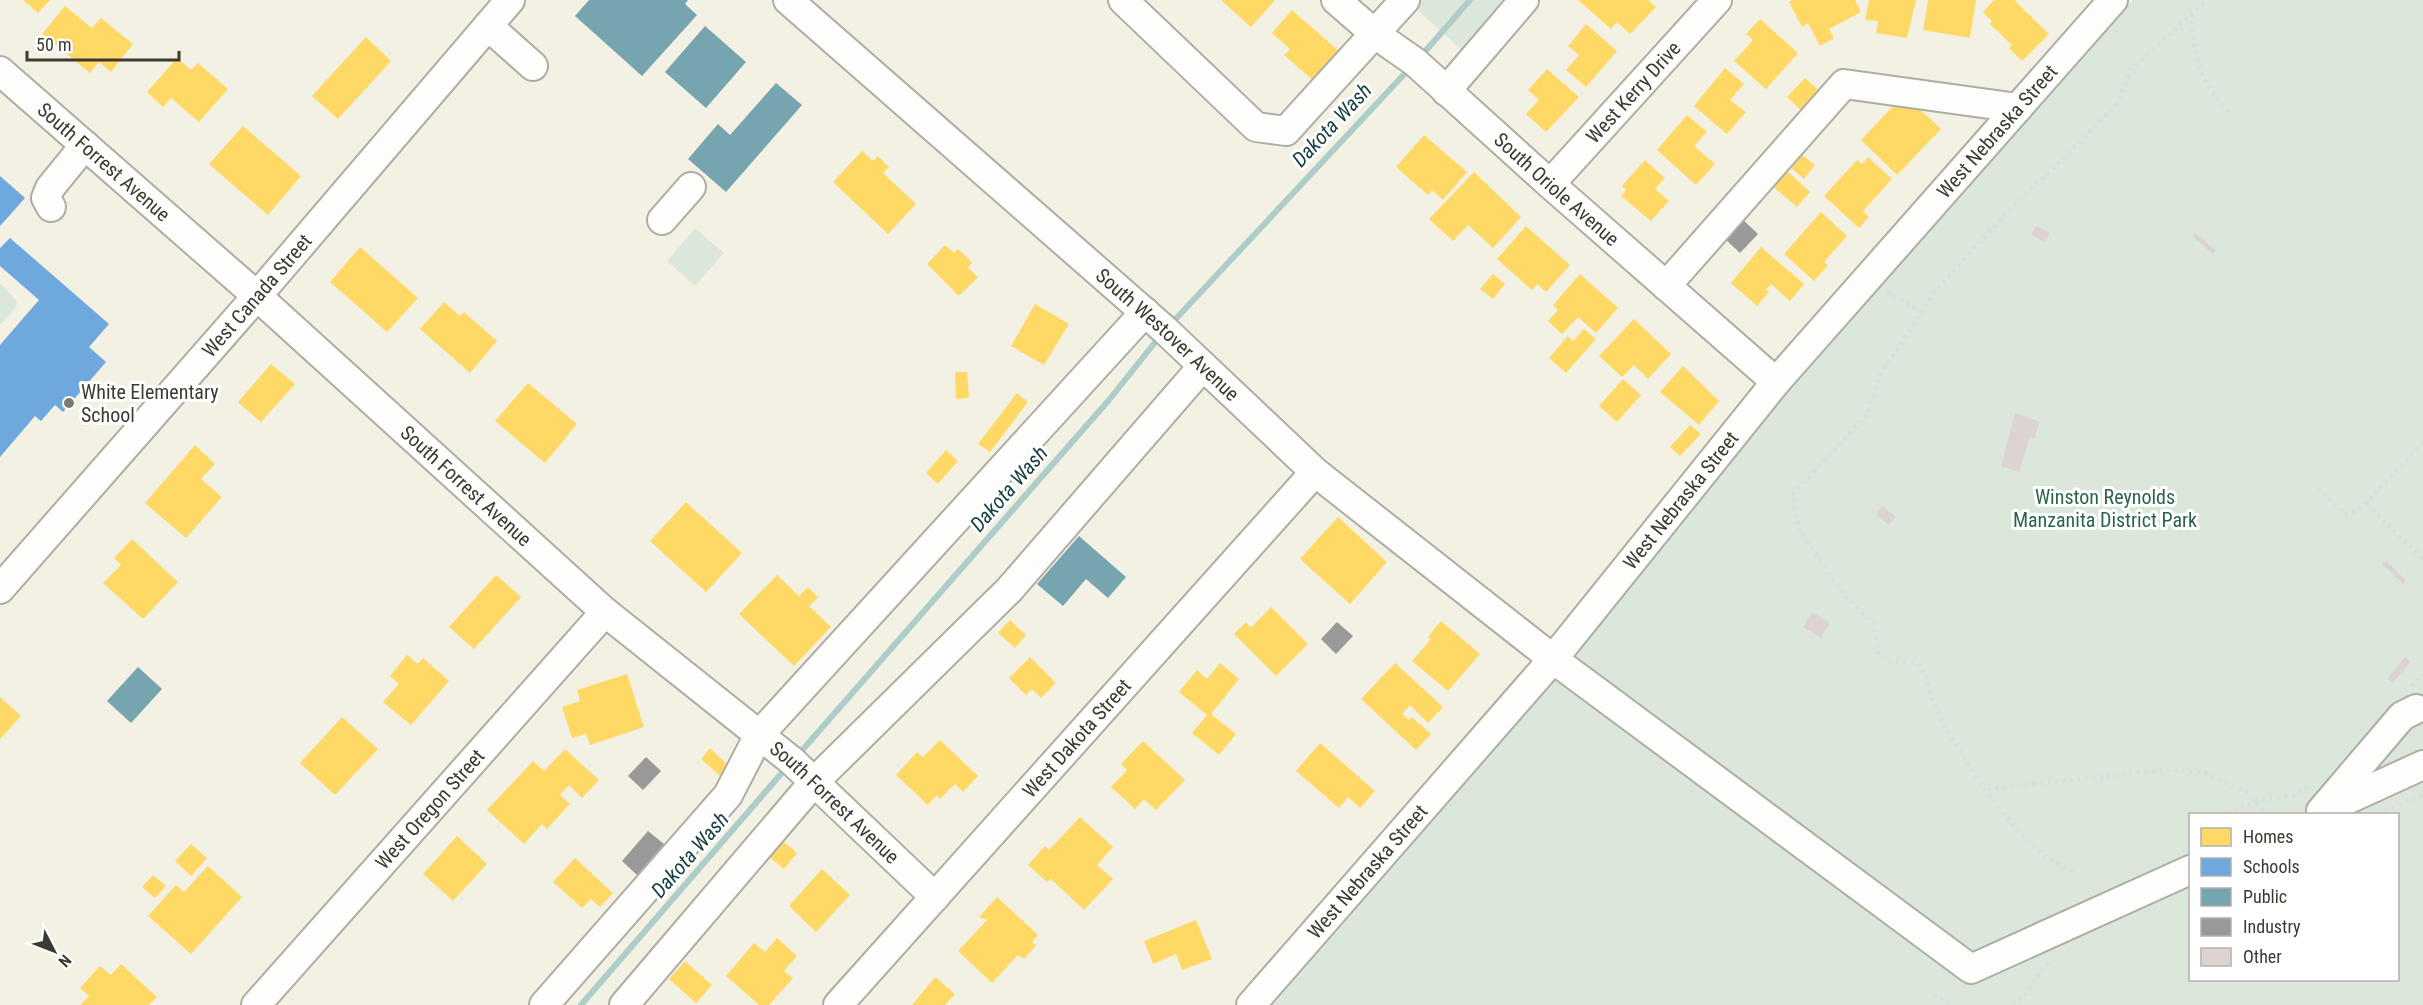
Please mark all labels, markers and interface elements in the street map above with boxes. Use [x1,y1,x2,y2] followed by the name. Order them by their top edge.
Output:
[27,24,178,62] scale bar
[36,34,71,55] text: 50 m
[1581,36,1686,148] street label: West Kerry Drive
[1932,60,2062,203] street label: West Nebraska Street
[1287,78,1377,172] water label: Dakota Wash
[33,97,175,226] street label: South Forrest Avenue
[1489,127,1624,251] street label: South Oriole Avenue
[197,229,317,362] street label: West Canada Street
[1091,263,1244,406] street label: South Westover Avenue
[81,380,219,427] place label: White Elementary School
[62,396,76,410] marker: White Elementary School
[396,420,536,551] street label: South Forrest Avenue
[1618,426,1744,574] street label: West Nebraska Street
[965,441,1053,537] water label: Dakota Wash
[2013,485,2197,532] park label: Winston Reynolds Manzanita District Park
[1017,674,1136,803] street label: West Dakota Street
[765,736,904,869] street label: South Forrest Avenue
[370,744,490,874] street label: West Oregon Street
[1302,800,1432,944] street label: West Nebraska Street
[646,807,734,903] water label: Dakota Wash
[2189,813,2399,981] legend
[2243,826,2293,847] text: Homes
[2243,856,2300,877] text: Schools
[2243,886,2287,907] text: Public
[2243,916,2301,937] text: Industry
[24,921,84,981] north arrow
[2243,946,2282,967] text: Other
[54,951,75,971] text: N

